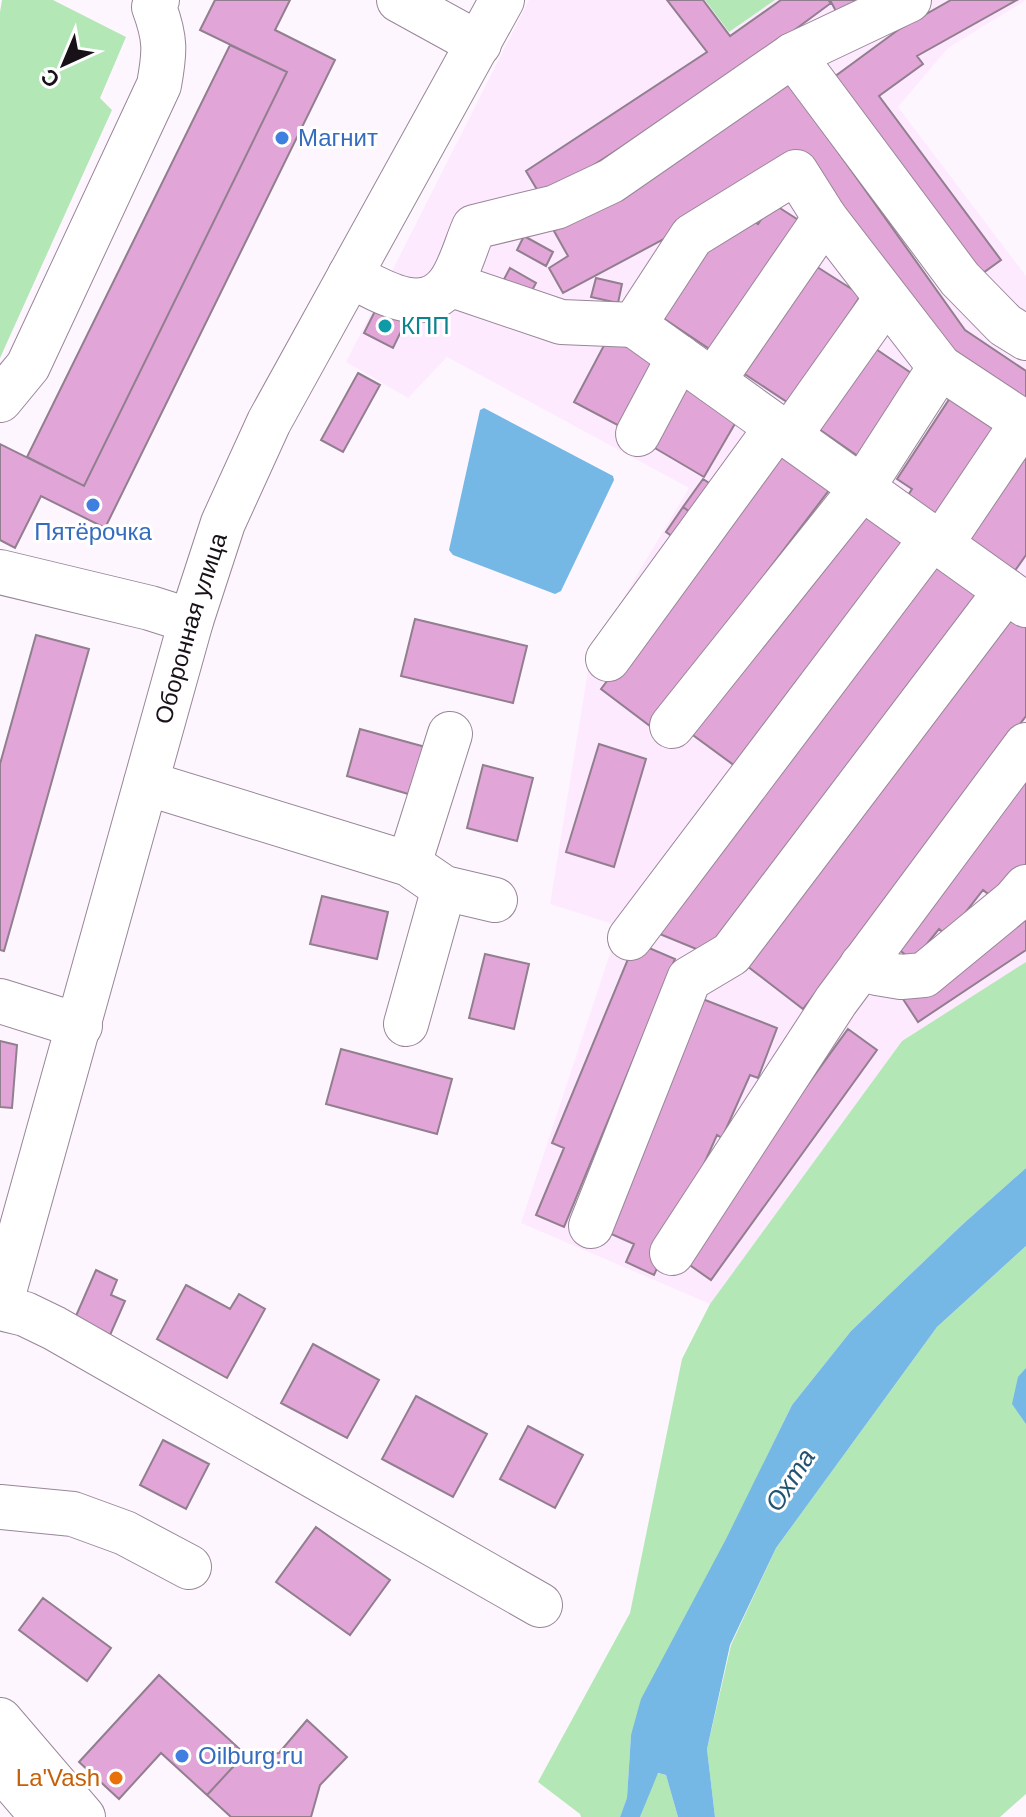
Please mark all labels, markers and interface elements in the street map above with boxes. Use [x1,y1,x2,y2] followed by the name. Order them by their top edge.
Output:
[24,24,104,104] north arrow
[36,63,65,93] text: С
[298,124,378,151] place label: Магнит
[273,129,291,147] marker: Магнит
[401,312,449,339] place label: КПП
[376,317,394,335] marker: КПП
[84,496,102,514] marker: Пятёрочка
[34,518,152,545] place label: Пятёрочка
[149,529,232,727] street label: Оборонная улица
[759,1443,821,1517] water label: Охта
[198,1742,303,1769] place label: Oilburg.ru
[173,1747,191,1765] marker: Oilburg.ru
[16,1764,100,1791] place label: La'Vash
[107,1769,125,1787] marker: La'Vash

